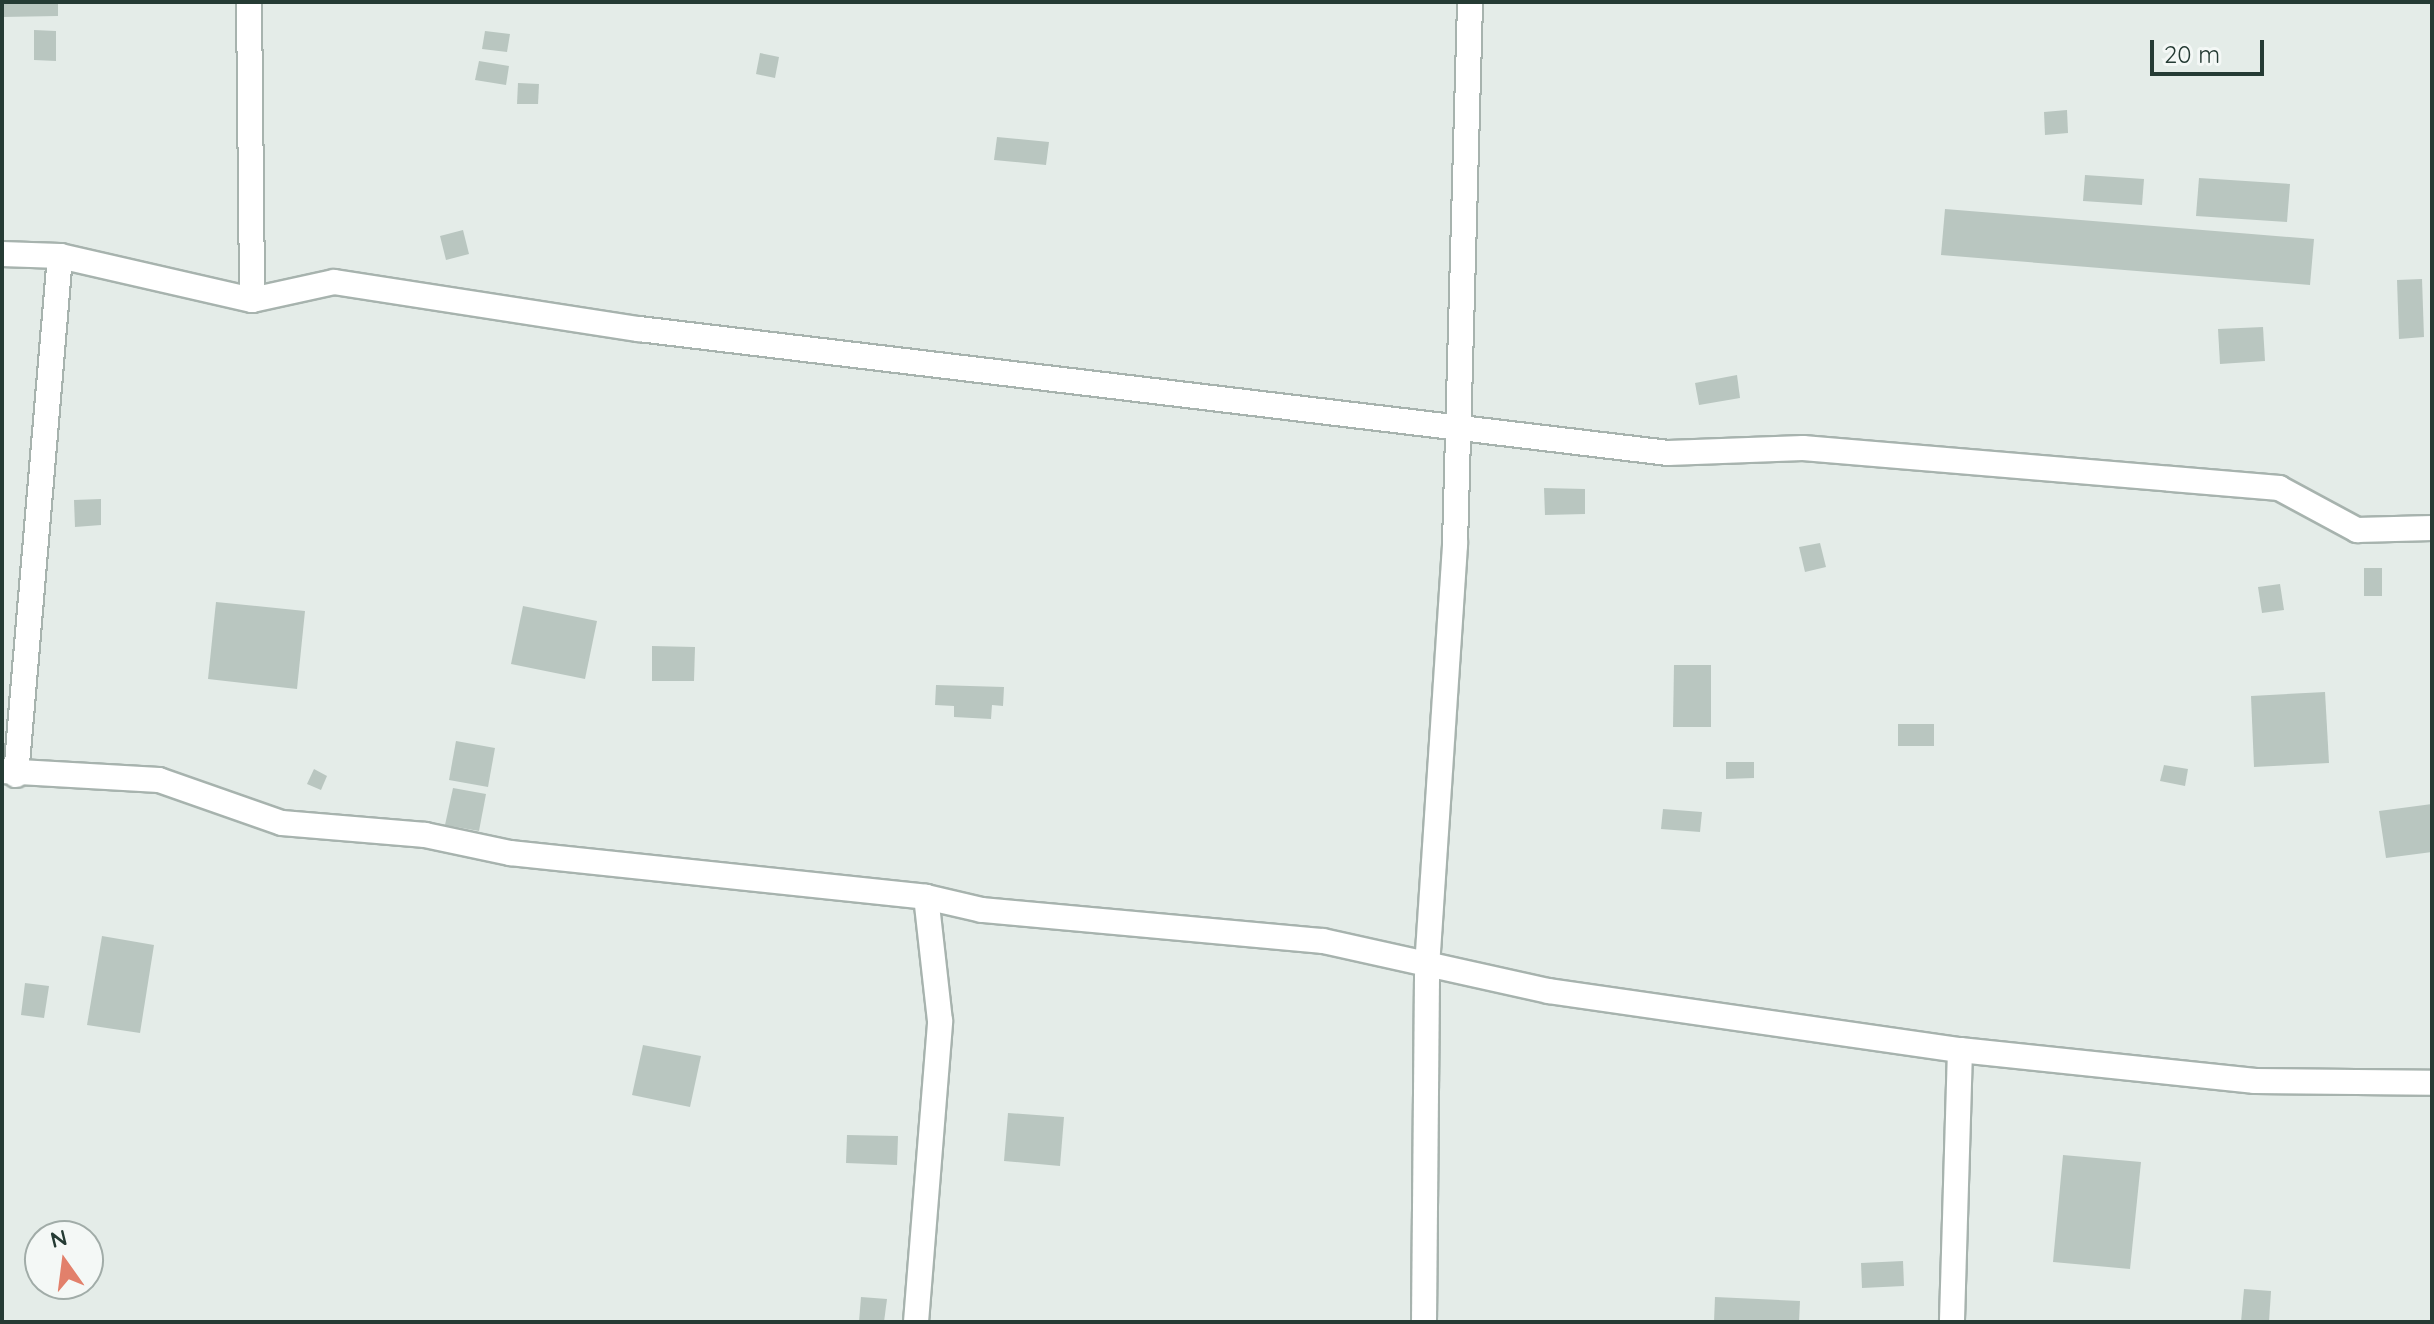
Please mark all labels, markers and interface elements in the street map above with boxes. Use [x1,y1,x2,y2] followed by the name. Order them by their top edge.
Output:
[2154,24,2268,74] scale bar
[2164,39,2220,69] text: 20 m
[24,1220,104,1300] north arrow
[47,1223,70,1254] text: N

